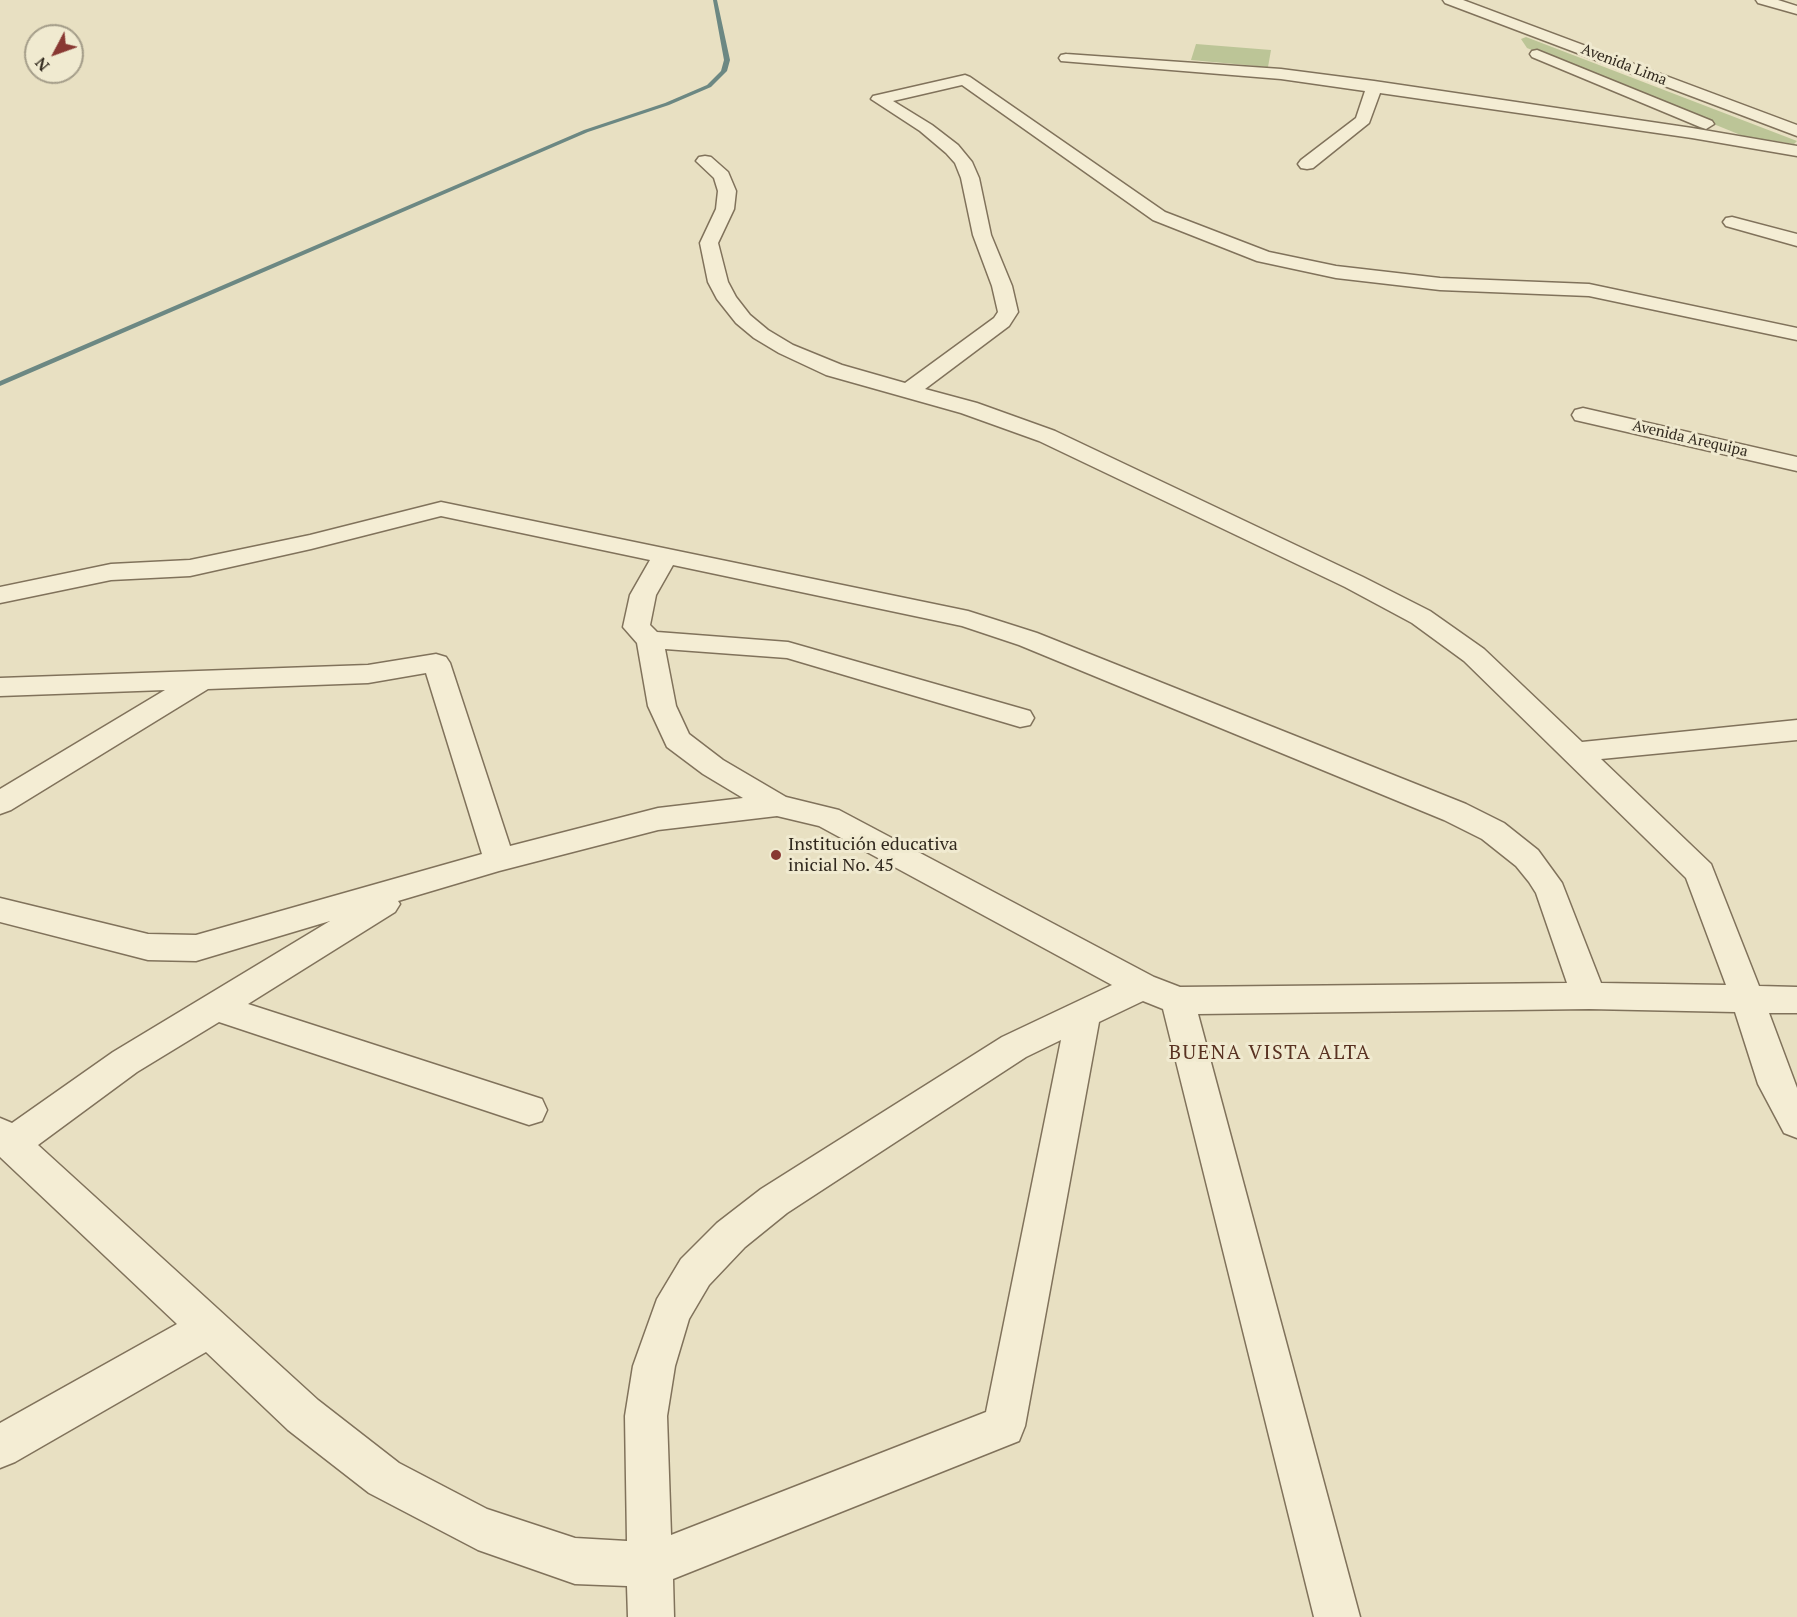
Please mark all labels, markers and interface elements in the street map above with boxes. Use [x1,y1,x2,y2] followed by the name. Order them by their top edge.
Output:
[24,24,84,84] north arrow
[1579,40,1669,90] street label: Avenida Lima
[30,53,54,76] text: N
[1630,417,1750,461] street label: Avenida Arequipa
[788,834,958,876] place label: Institución educativa inicial No. 45
[769,848,783,862] marker: Institución educativa inicial No. 45
[1169,1041,1371,1065] district label: BUENA VISTA ALTA

